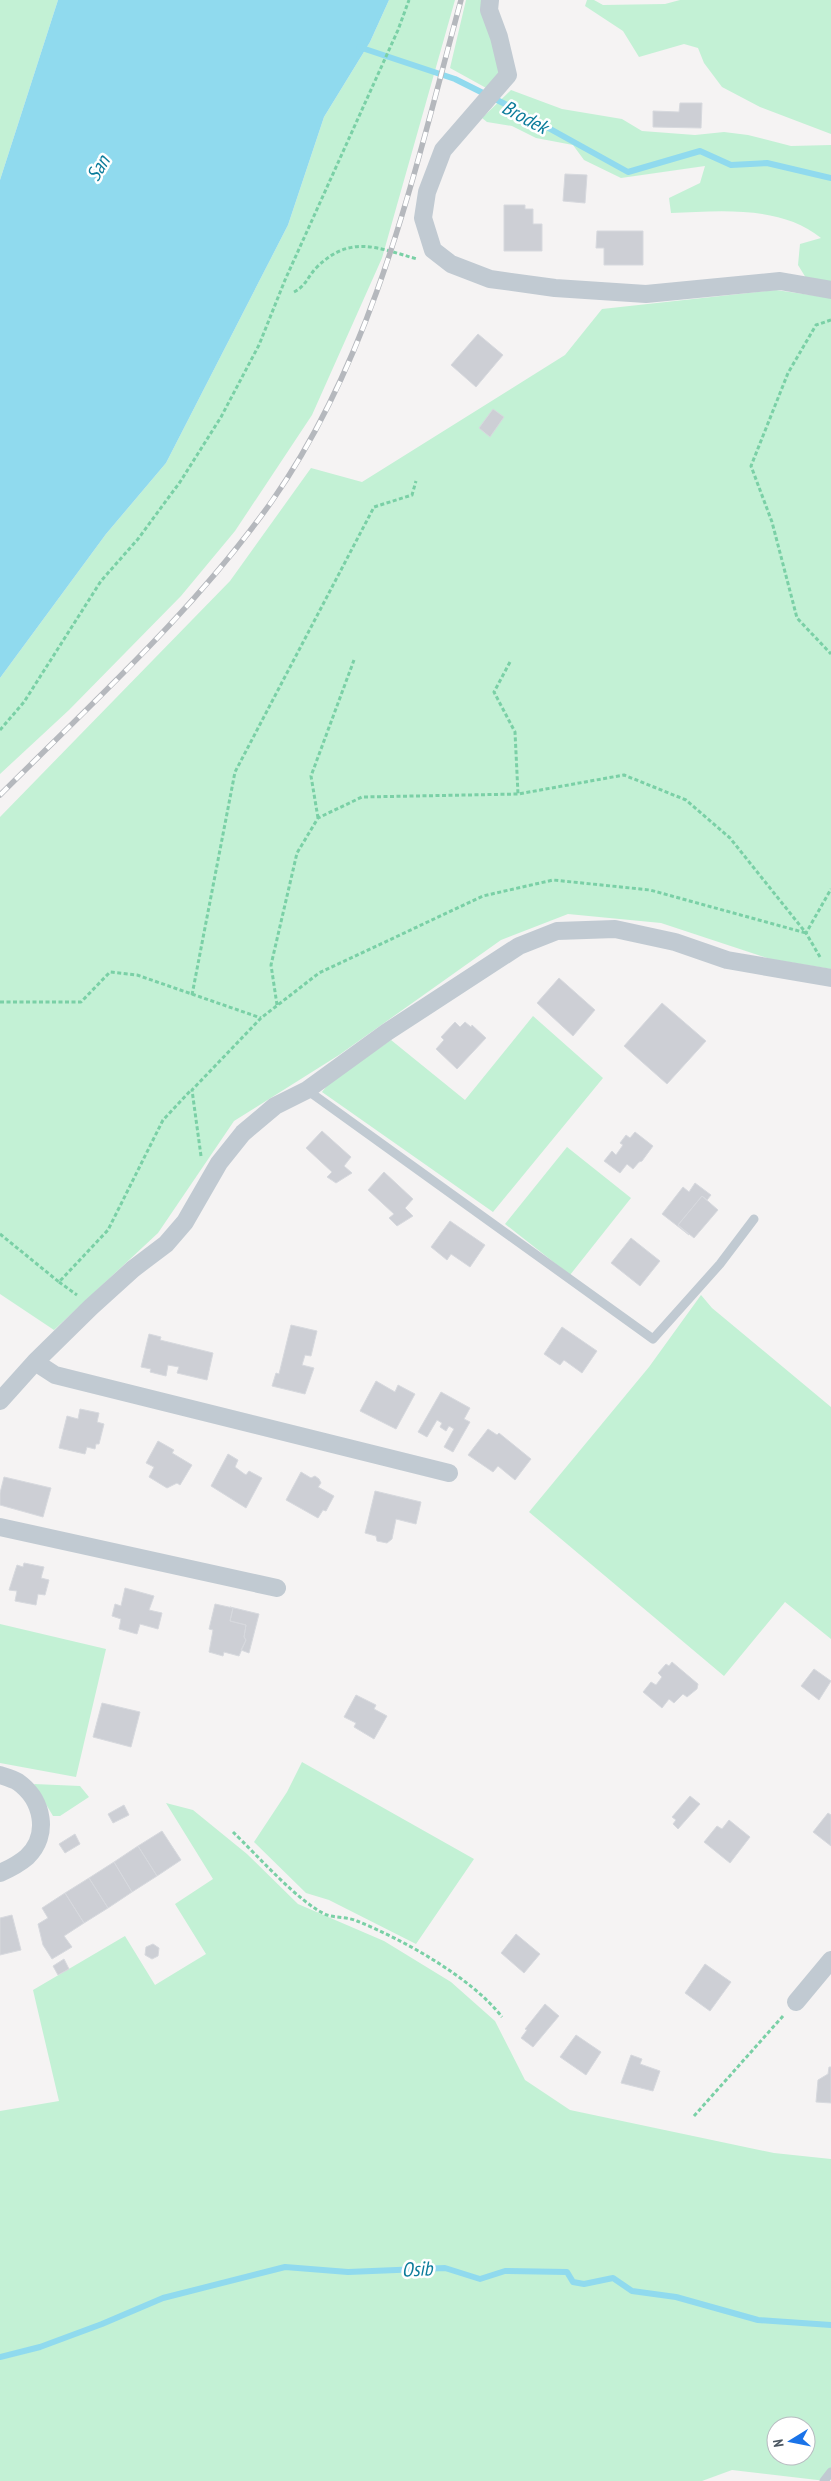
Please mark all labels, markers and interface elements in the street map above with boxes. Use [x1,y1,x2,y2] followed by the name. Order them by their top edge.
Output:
[498,94,554,141] water label: Brodek
[80,149,116,185] water label: San
[401,2255,434,2283] water label: Osib
[766,2416,816,2466] north arrow
[769,2438,788,2449] text: N

